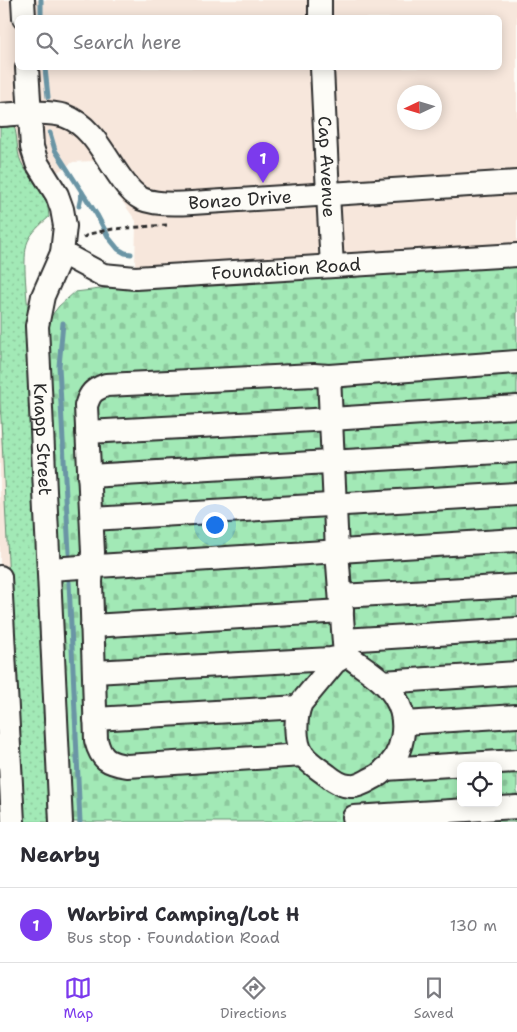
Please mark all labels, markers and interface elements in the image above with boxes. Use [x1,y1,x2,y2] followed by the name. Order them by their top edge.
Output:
[15,15,502,70] search box
[33,29,61,57] icon: search
[73,30,182,55] text: Search here
[397,85,442,130] north arrow
[312,115,341,218] street label: Cap Avenue
[247,142,279,183] pin: 1
[187,185,293,215] street label: Bonzo Drive
[211,252,361,285] street label: Foundation Road
[28,382,57,496] street label: Knapp Street
[202,512,228,538] your location
[457,762,502,807] map controls
[457,762,502,807] button: locate
[20,841,100,869] text: Nearby
[67,902,299,927] text: Warbird Camping/Lot H
[32,915,40,936] text: 1
[450,915,497,936] text: 130 m
[67,927,280,948] text: Bus stop · Foundation Road
[63,974,93,1022] tab: Map
[220,974,287,1022] tab: Directions
[414,974,454,1022] tab: Saved

